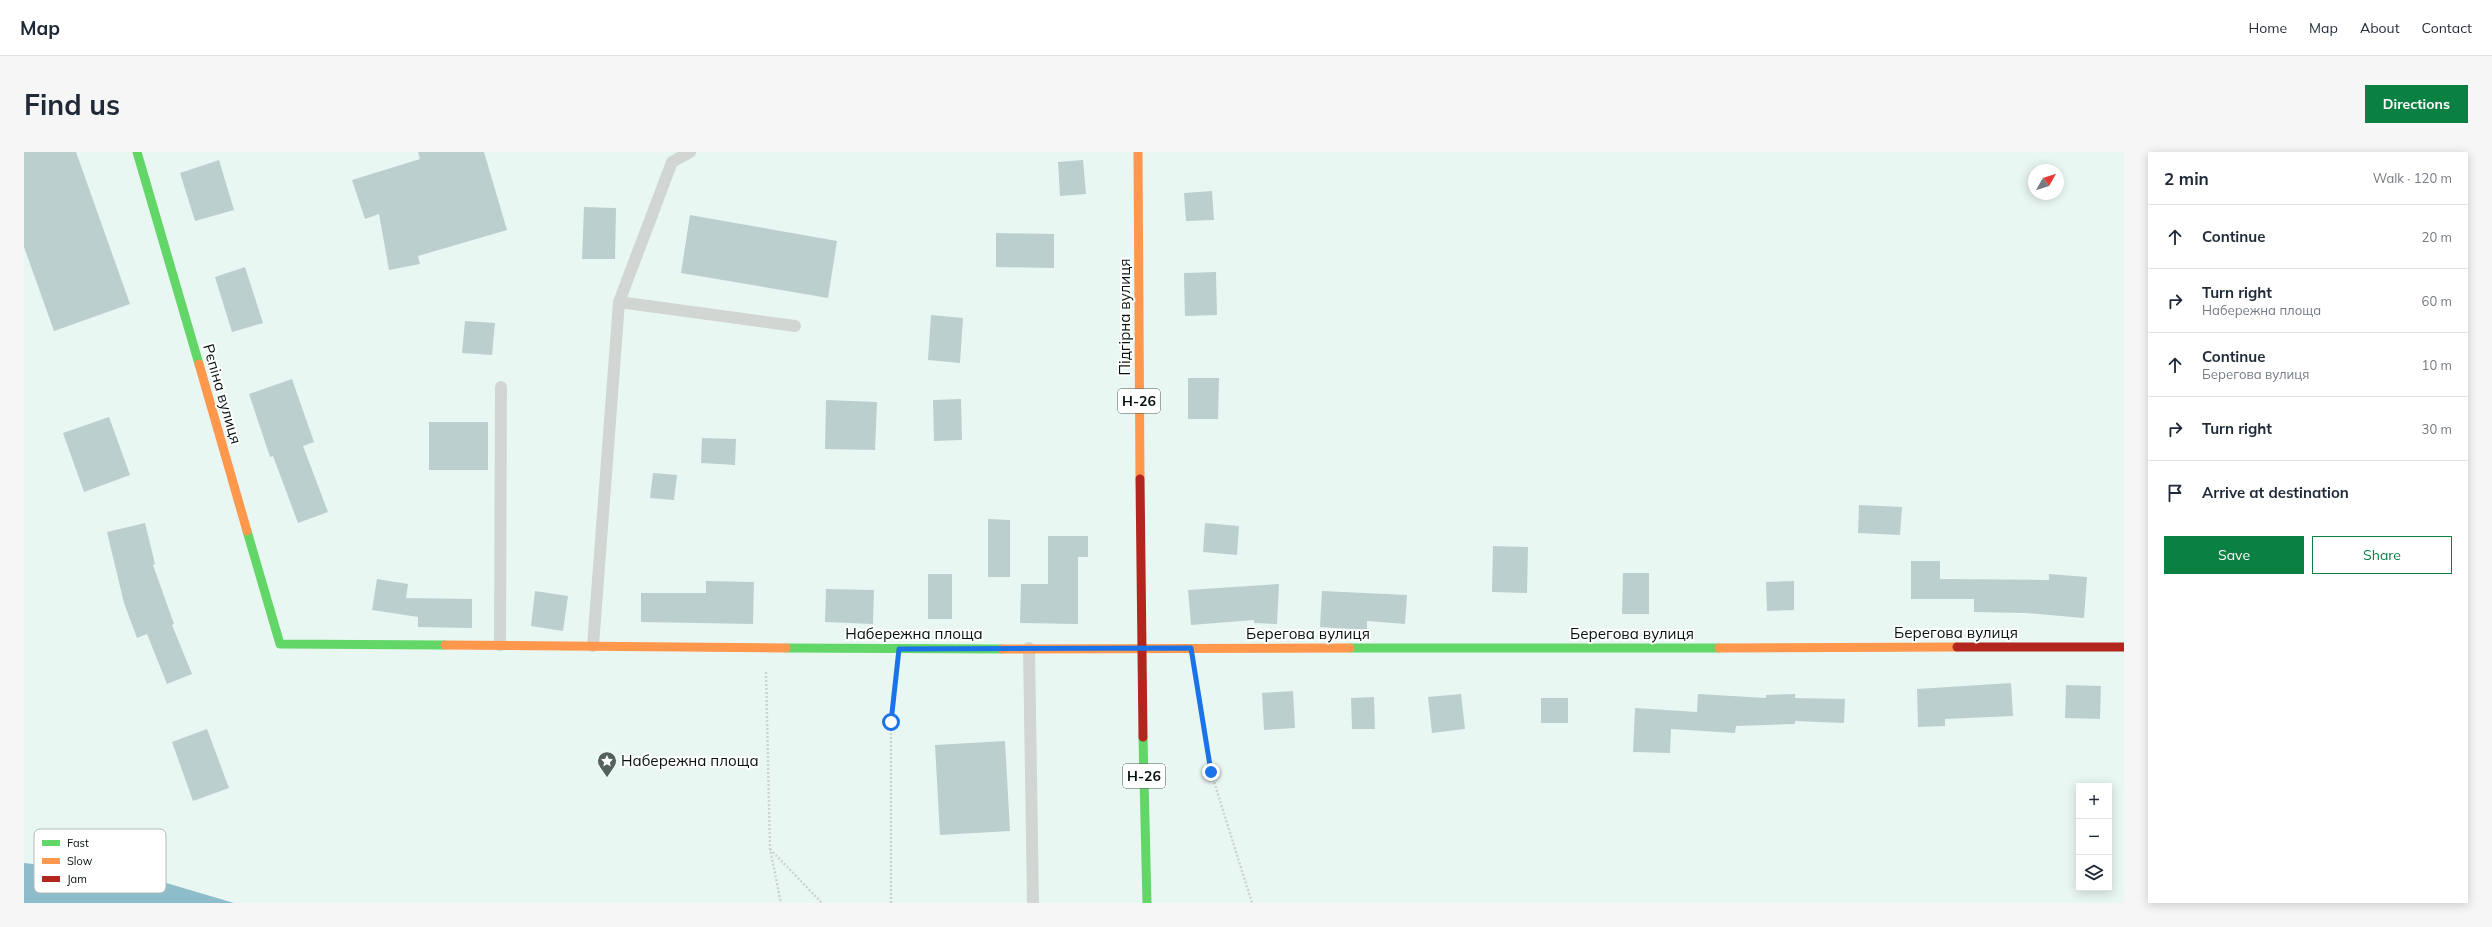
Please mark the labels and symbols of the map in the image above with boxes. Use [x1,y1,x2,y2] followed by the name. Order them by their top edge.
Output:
[2028,164,2064,200] north arrow
[1115,258,1134,376] street label: Підгірна вулиця
[199,342,246,446] street label: Рєпіна вулиця
[1118,389,1160,413] road number: Н-26
[1894,623,2018,642] street label: Берегова вулиця
[845,624,983,643] street label: Набережна площа
[1246,624,1370,643] street label: Берегова вулиця
[1570,624,1694,643] street label: Берегова вулиця
[882,713,900,731] route start
[596,750,618,778] place icon: Набережна площа
[621,751,759,770] place label: Набережна площа
[1202,763,1220,781] route end
[1123,764,1165,788] road number: Н-26
[34,829,166,893] legend
[67,836,89,850] text: Fast
[67,854,93,868] text: Slow
[67,872,87,886] text: Jam

